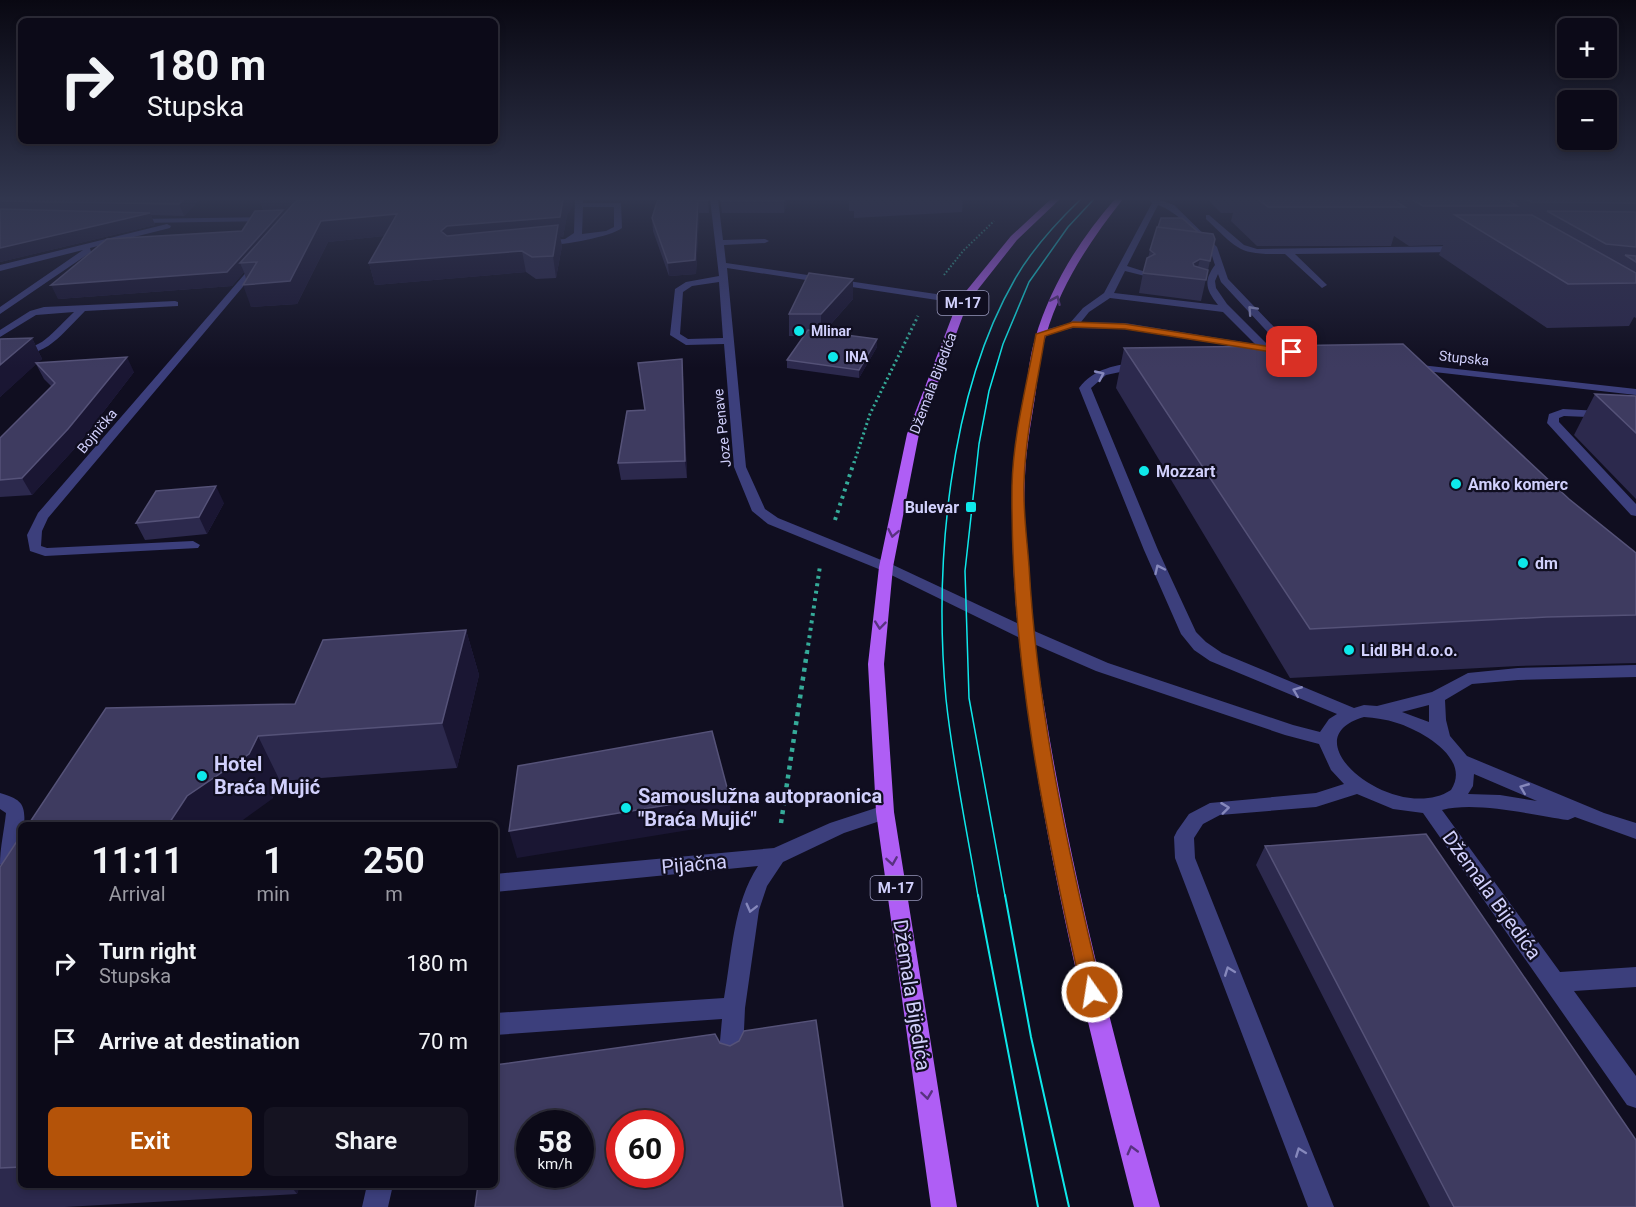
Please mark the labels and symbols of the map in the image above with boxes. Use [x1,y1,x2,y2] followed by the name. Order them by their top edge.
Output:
[938,291,988,315] road number: M-17
[1048,295,1060,306] one-way arrow
[1248,306,1259,316] one-way arrow
[811,323,851,339] place label: Mlinar
[792,324,806,338] marker: Mlinar
[1266,326,1317,377] pin
[906,330,960,436] street label: Džemala Bijedića
[1438,347,1490,369] street label: Stupska
[845,349,869,365] place label: INA
[826,350,840,364] marker: INA
[1094,370,1105,382] one-way arrow
[710,388,734,468] street label: Joze Penave
[74,405,120,457] street label: Bojnička
[1156,462,1216,481] place label: Mozzart
[1137,464,1151,478] marker: Mozzart
[1468,475,1568,494] place label: Amko komerc
[1449,477,1463,491] marker: Amko komerc
[905,498,959,517] place label: Bulevar
[964,500,978,514] marker: Bulevar
[887,528,900,538] one-way arrow
[1535,554,1558,573] place label: dm
[1516,556,1530,570] marker: dm
[1155,564,1167,575] one-way arrow
[874,620,887,630] one-way arrow
[1361,641,1458,660] place label: Lidl BH d.o.o.
[1342,643,1356,657] marker: Lidl BH d.o.o.
[1292,686,1303,698] one-way arrow
[214,752,320,799] place label: Hotel Braća Mujić
[195,769,209,783] marker: Hotel Braća Mujić
[1519,783,1530,795] one-way arrow
[638,784,883,831] place label: Samouslužna autopraonica "Braća Mujić"
[619,801,633,815] marker: Samouslužna autopraonica "Braća Mujić"
[1220,802,1230,815] one-way arrow
[1437,826,1547,964] street label: Džemala Bijedića
[660,849,728,879] street label: Pijačna
[886,856,898,866] one-way arrow
[870,876,922,900] road number: M-17
[745,903,758,913] one-way arrow
[888,918,936,1072] street label: Džemala Bijedića
[1060,960,1124,1024] position arrow
[1224,966,1236,977] one-way arrow
[921,1091,933,1100] one-way arrow
[606,1110,684,1188] speed limit sign: 60
[1127,1146,1140,1156] one-way arrow
[1295,1148,1307,1159] one-way arrow

